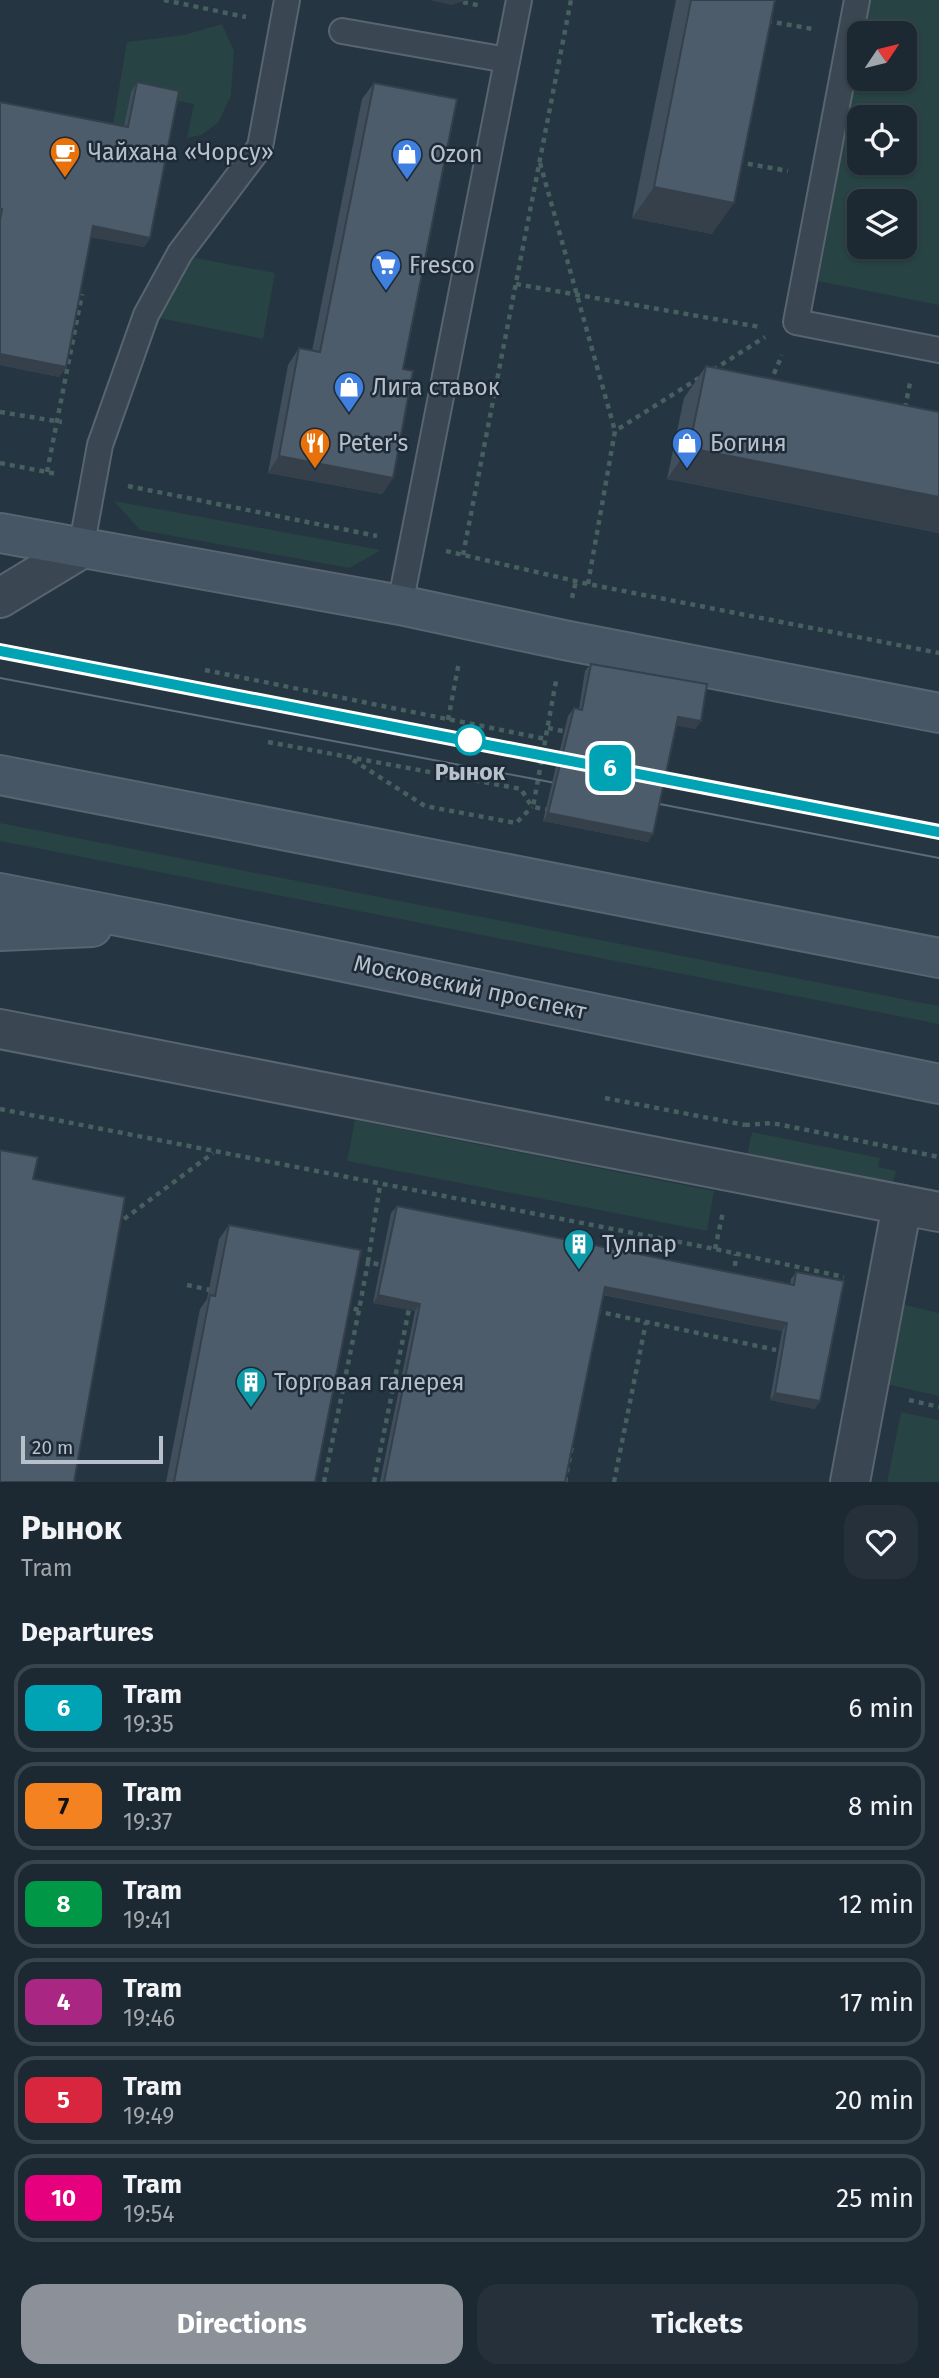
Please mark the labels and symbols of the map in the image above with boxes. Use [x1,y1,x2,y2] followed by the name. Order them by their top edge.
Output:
[847,21,917,91] north arrow
[48,135,82,179] cafe icon: Чайхана «Чорсу»
[390,137,424,181] shop icon: Ozon
[88,138,274,166] place label: Чайхана «Чорсу»
[430,140,483,168] place label: Ozon
[369,248,403,292] supermarket icon: Fresco
[409,251,475,279] place label: Fresco
[332,370,366,414] shop icon: Лига ставок
[372,373,500,401] place label: Лига ставок
[298,426,332,470] restaurant icon: Peter's
[670,426,704,470] shop icon: Богиня
[338,429,408,457] place label: Peter's
[710,429,787,457] place label: Богиня
[455,725,485,755] marker: Рынок
[587,745,633,791] line badge: 6
[435,758,506,786] place label: Рынок
[351,949,589,1025] street label: Московский проспект
[562,1227,596,1271] building icon: Тулпар
[602,1230,677,1258] place label: Тулпар
[234,1365,268,1409] building icon: Торговая галерея
[274,1368,464,1396] place label: Торговая галерея
[21,1433,163,1465] scale bar

